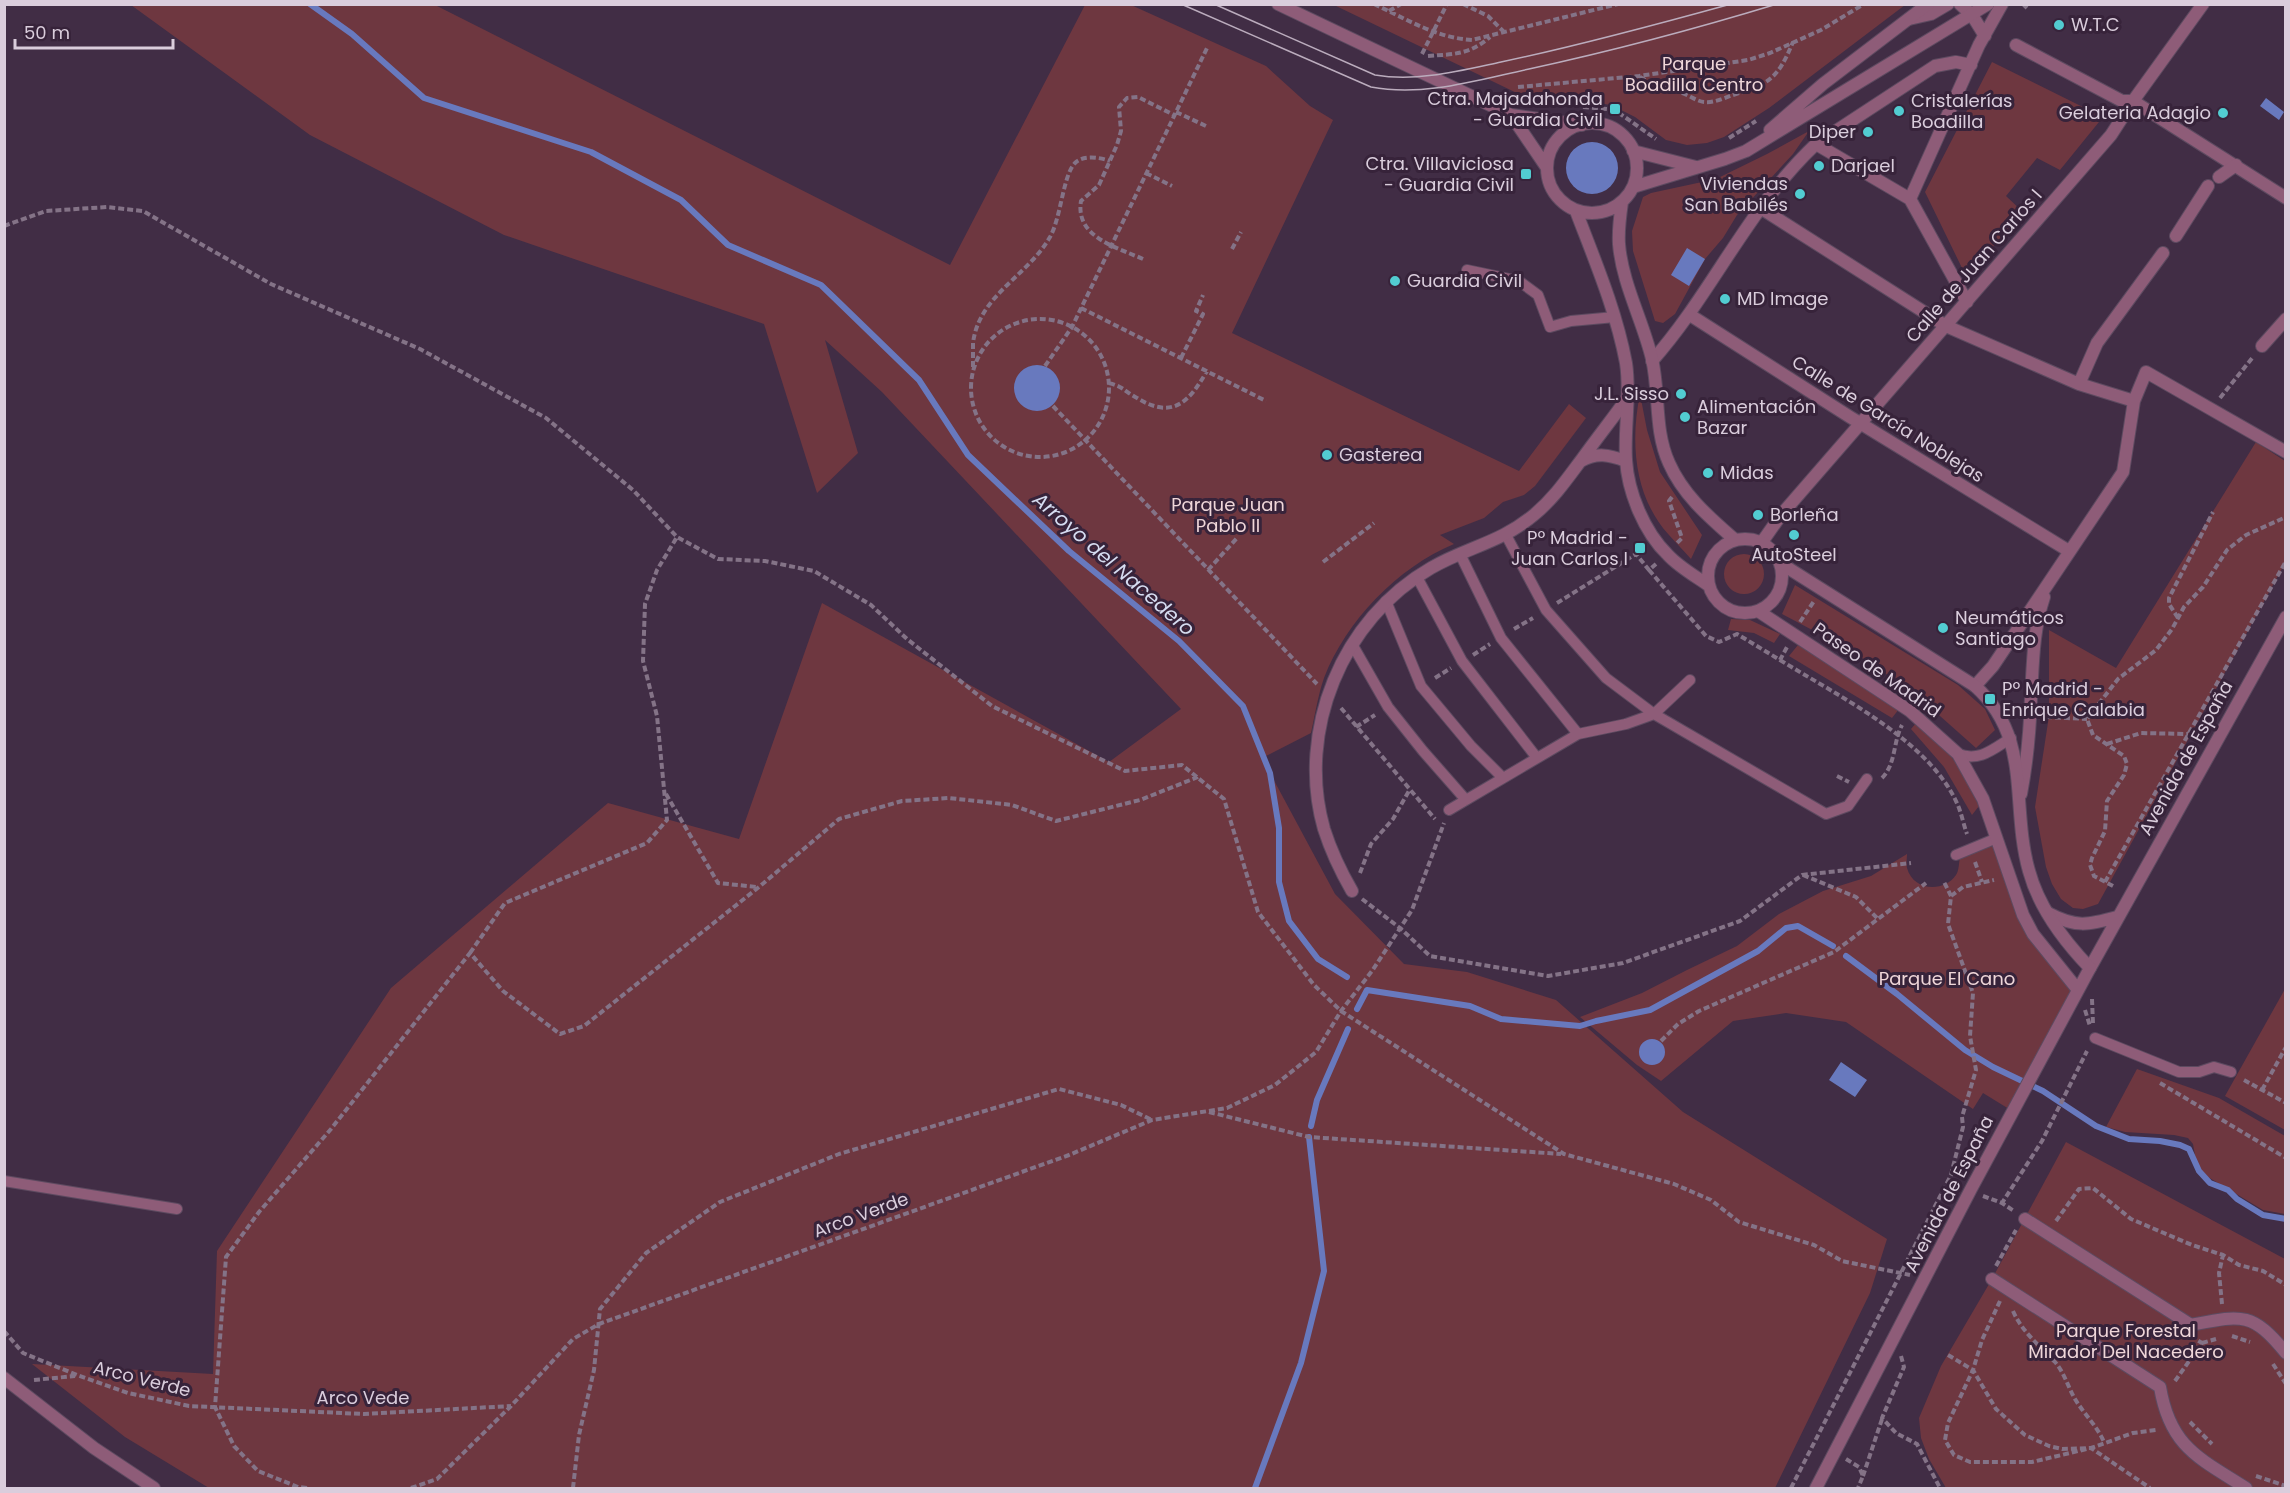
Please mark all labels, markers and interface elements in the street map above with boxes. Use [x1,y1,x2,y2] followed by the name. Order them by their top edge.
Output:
[15,12,172,50] scale bar
[2071,12,2120,37] place label: W.T.C
[2052,18,2066,32] marker: W.T.C
[24,20,70,45] text: 50 m
[1625,51,1763,97] park label: Parque Boadilla Centro
[1428,86,1603,132] place label: Ctra. Majadahonda - Guardia Civil
[1911,88,2012,134] place label: Cristalerías Boadilla
[2059,100,2211,125] place label: Gelateria Adagio
[1608,102,1622,116] marker: Ctra. Majadahonda - Guardia Civil
[1892,104,1906,118] marker: Cristalerías Boadilla
[2216,106,2230,120] marker: Gelateria Adagio
[1809,119,1856,144] place label: Diper
[1861,125,1875,139] marker: Diper
[1366,151,1514,197] place label: Ctra. Villaviciosa - Guardia Civil
[1831,153,1895,178] place label: Darjael
[1812,159,1826,173] marker: Darjael
[1519,167,1533,181] marker: Ctra. Villaviciosa - Guardia Civil
[1684,171,1788,217] place label: Viviendas San Babilés
[1900,184,2047,348] street label: Calle de Juan Carlos I
[1793,187,1807,201] marker: Viviendas San Babilés
[1407,268,1522,293] place label: Guardia Civil
[1388,274,1402,288] marker: Guardia Civil
[1737,286,1829,311] place label: MD Image
[1718,292,1732,306] marker: MD Image
[1787,349,1989,488] street label: Calle de García Noblejas
[1594,381,1669,406] place label: J.L. Sisso
[1674,387,1688,401] marker: J.L. Sisso
[1697,394,1816,440] place label: Alimentación Bazar
[1678,410,1692,424] marker: Alimentación Bazar
[1339,442,1422,467] place label: Gasterea
[1320,448,1334,462] marker: Gasterea
[1720,460,1774,485] place label: Midas
[1701,466,1715,480] marker: Midas
[1026,485,1201,642] water label: Arroyo del Nacedero
[1171,492,1285,538] park label: Parque Juan Pablo II
[1770,502,1839,527] place label: Borleña
[1751,508,1765,522] marker: Borleña
[1511,525,1628,571] place label: Pº Madrid - Juan Carlos I
[1787,528,1801,542] marker: AutoSteel
[1633,541,1647,555] marker: Pº Madrid - Juan Carlos I
[1751,542,1837,567] place label: AutoSteel
[1955,605,2064,651] place label: Neumáticos Santiago
[1808,616,1946,723] street label: Paseo de Madrid
[1936,621,1950,635] marker: Neumáticos Santiago
[2002,676,2145,722] place label: Pº Madrid - Enrique Calabia
[2133,676,2238,840] street label: Avenida de España
[1983,692,1997,706] marker: Pº Madrid - Enrique Calabia
[1879,966,2015,991] park label: Parque El Cano
[1898,1111,1999,1277] street label: Avenida de España
[810,1186,912,1243] street label: Arco Verde
[2028,1318,2224,1364] park label: Parque Forestal Mirador Del Nacedero
[91,1354,193,1403] street label: Arco Verde
[317,1385,409,1410] street label: Arco Vede

